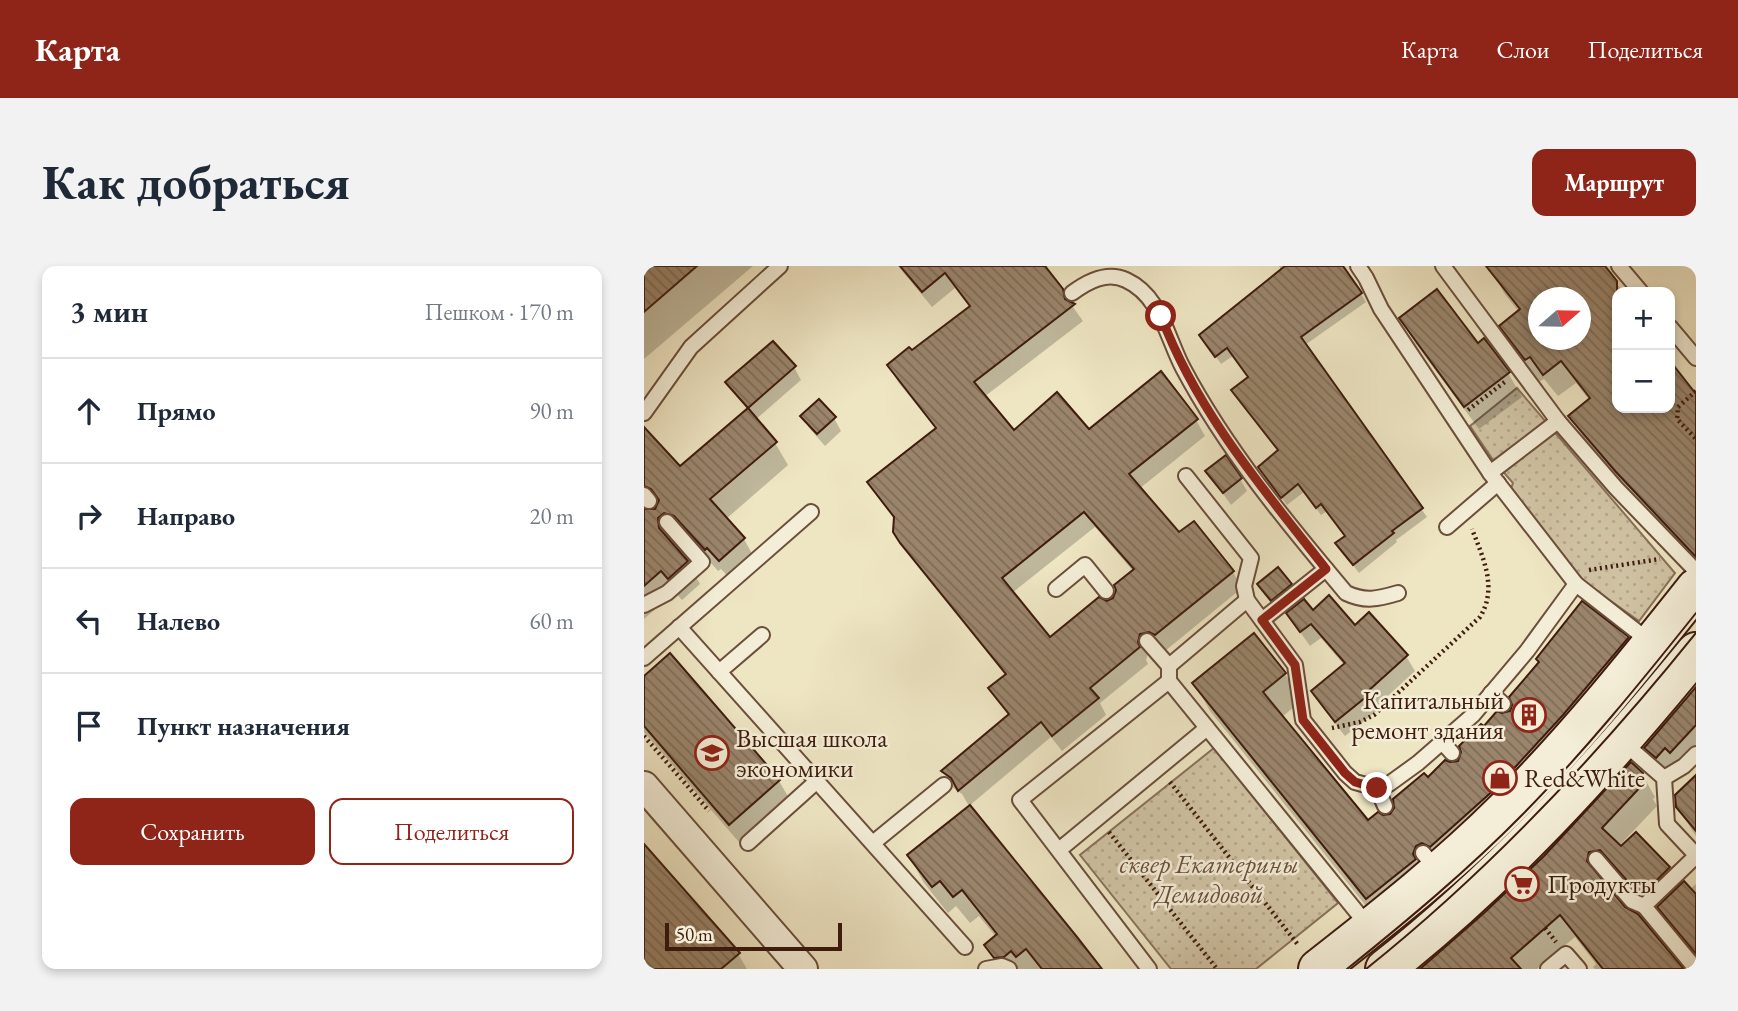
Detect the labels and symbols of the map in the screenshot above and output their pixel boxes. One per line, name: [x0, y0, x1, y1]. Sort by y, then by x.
north arrow: [1528, 287, 1591, 350]
route start: [1145, 300, 1176, 331]
place label: Капитальный ремонт здания: [1351, 683, 1504, 747]
building icon: Капитальный ремонт здания: [1510, 696, 1548, 734]
place label: Высшая школа экономики: [736, 721, 888, 785]
school or university icon: Высшая школа экономики: [693, 734, 731, 772]
shop icon: Red&White: [1481, 759, 1519, 797]
place label: Red&White: [1524, 761, 1645, 795]
route end: [1361, 772, 1392, 803]
park label: сквер Екатерины Демидовой: [1120, 847, 1298, 911]
supermarket icon: Продукты: [1503, 865, 1541, 903]
place label: Продукты: [1547, 867, 1657, 901]
scale bar: [665, 920, 842, 952]

